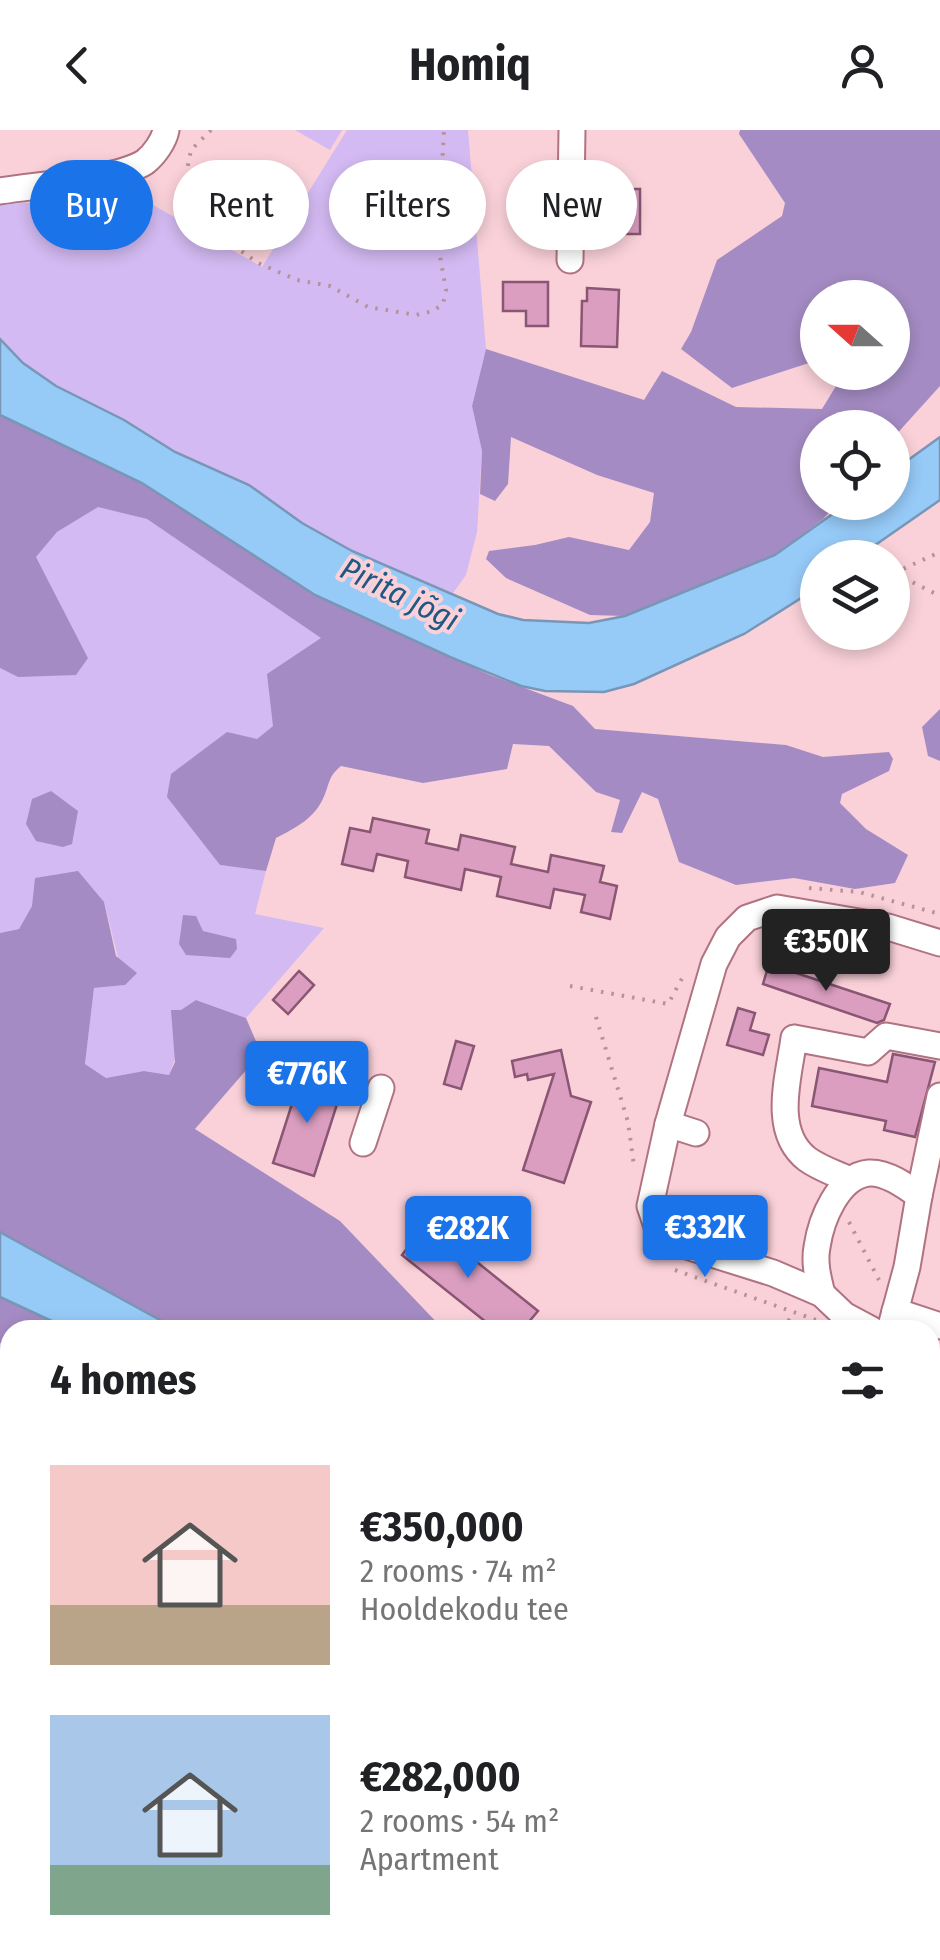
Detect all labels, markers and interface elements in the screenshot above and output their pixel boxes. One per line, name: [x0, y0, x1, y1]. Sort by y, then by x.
icon: back: [50, 38, 105, 93]
text: Homiq: [409, 38, 531, 92]
icon: person: [835, 38, 890, 93]
chip: Buy: [30, 160, 153, 250]
chip: Rent: [173, 160, 309, 250]
chip: Filters: [329, 160, 486, 250]
chip: New: [506, 160, 637, 250]
north arrow: [800, 280, 910, 390]
map controls: [800, 280, 910, 650]
button: locate: [800, 410, 910, 520]
button: layers: [800, 540, 910, 650]
water label: Pirita jõgi: [335, 549, 465, 639]
pin: €350K: [756, 909, 896, 994]
text: €350K: [784, 922, 868, 960]
pin: €776K: [237, 1041, 377, 1126]
text: €776K: [267, 1054, 347, 1092]
pin: €332K: [635, 1195, 775, 1280]
pin: €282K: [398, 1196, 538, 1281]
text: €332K: [665, 1208, 745, 1246]
text: €282K: [427, 1209, 509, 1247]
icon: filters: [835, 1353, 890, 1408]
text: 4 homes: [50, 1355, 197, 1405]
text: €350,000: [360, 1502, 524, 1552]
icon: home: [130, 1505, 250, 1625]
text: 2 rooms · 74 m²: [360, 1552, 557, 1590]
text: Hooldekodu tee: [360, 1590, 569, 1628]
text: €282,000: [360, 1752, 521, 1802]
icon: home: [130, 1755, 250, 1875]
text: 2 rooms · 54 m²: [360, 1802, 559, 1840]
text: Apartment: [360, 1840, 499, 1878]

